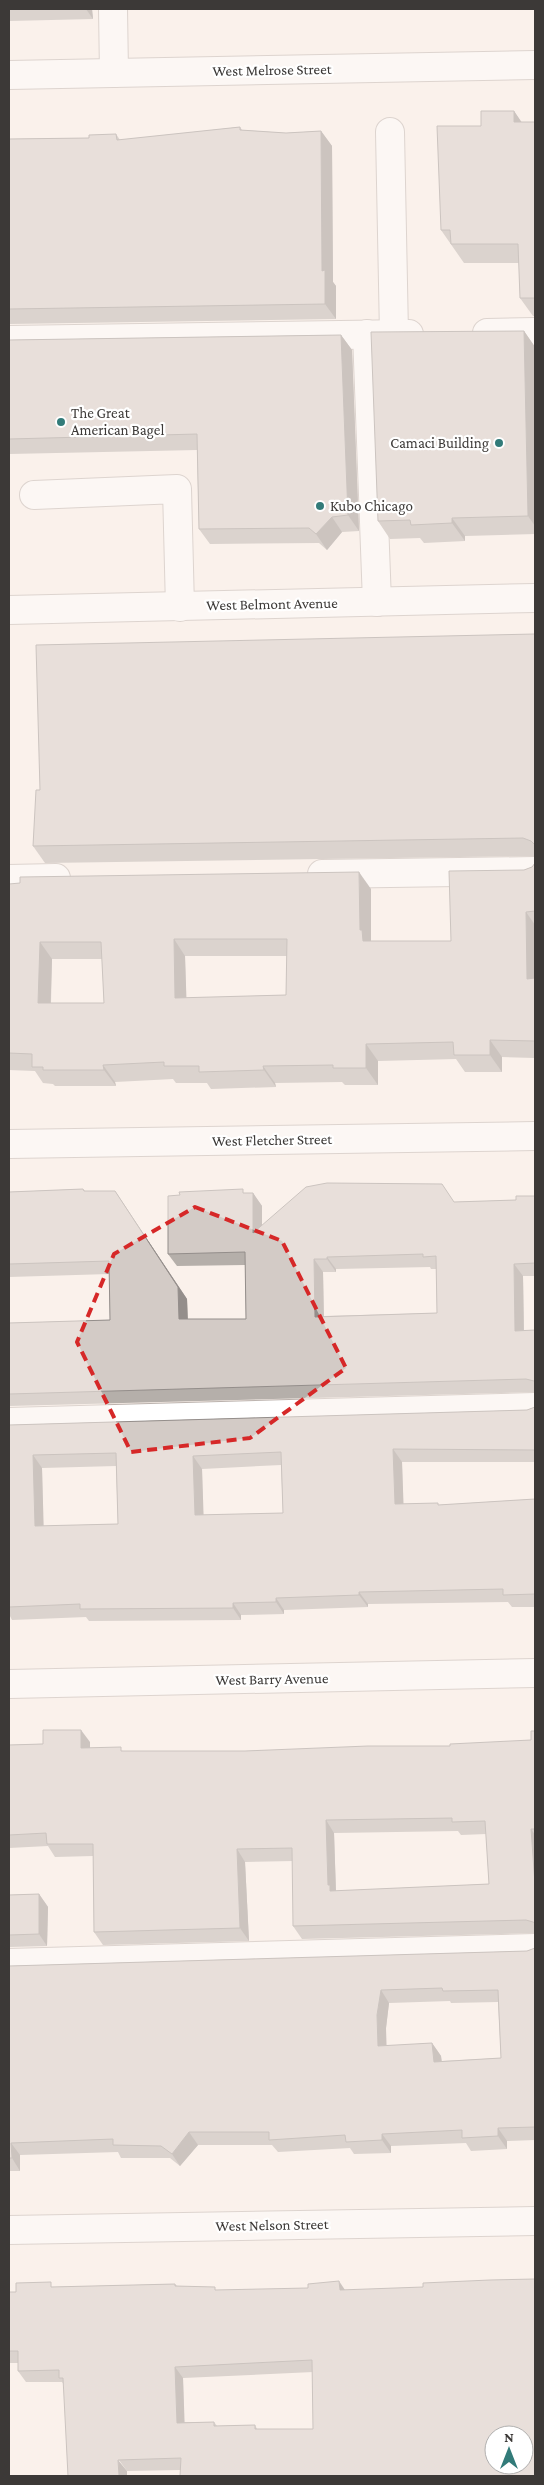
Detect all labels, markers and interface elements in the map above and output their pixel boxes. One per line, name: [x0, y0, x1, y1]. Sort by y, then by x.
street label: West Melrose Street: [212, 61, 333, 79]
place label: The Great American Bagel: [71, 405, 164, 439]
marker: The Great American Bagel: [55, 416, 67, 428]
place label: Camaci Building: [390, 435, 489, 452]
marker: Camaci Building: [493, 437, 505, 449]
place label: Kubo Chicago: [330, 498, 413, 515]
marker: Kubo Chicago: [314, 500, 326, 512]
street label: West Belmont Avenue: [206, 595, 338, 613]
street label: West Fletcher Street: [212, 1131, 333, 1149]
street label: West Barry Avenue: [215, 1670, 329, 1689]
street label: West Nelson Street: [215, 2216, 330, 2234]
north arrow: [484, 2425, 534, 2475]
text: N: [504, 2429, 514, 2445]

